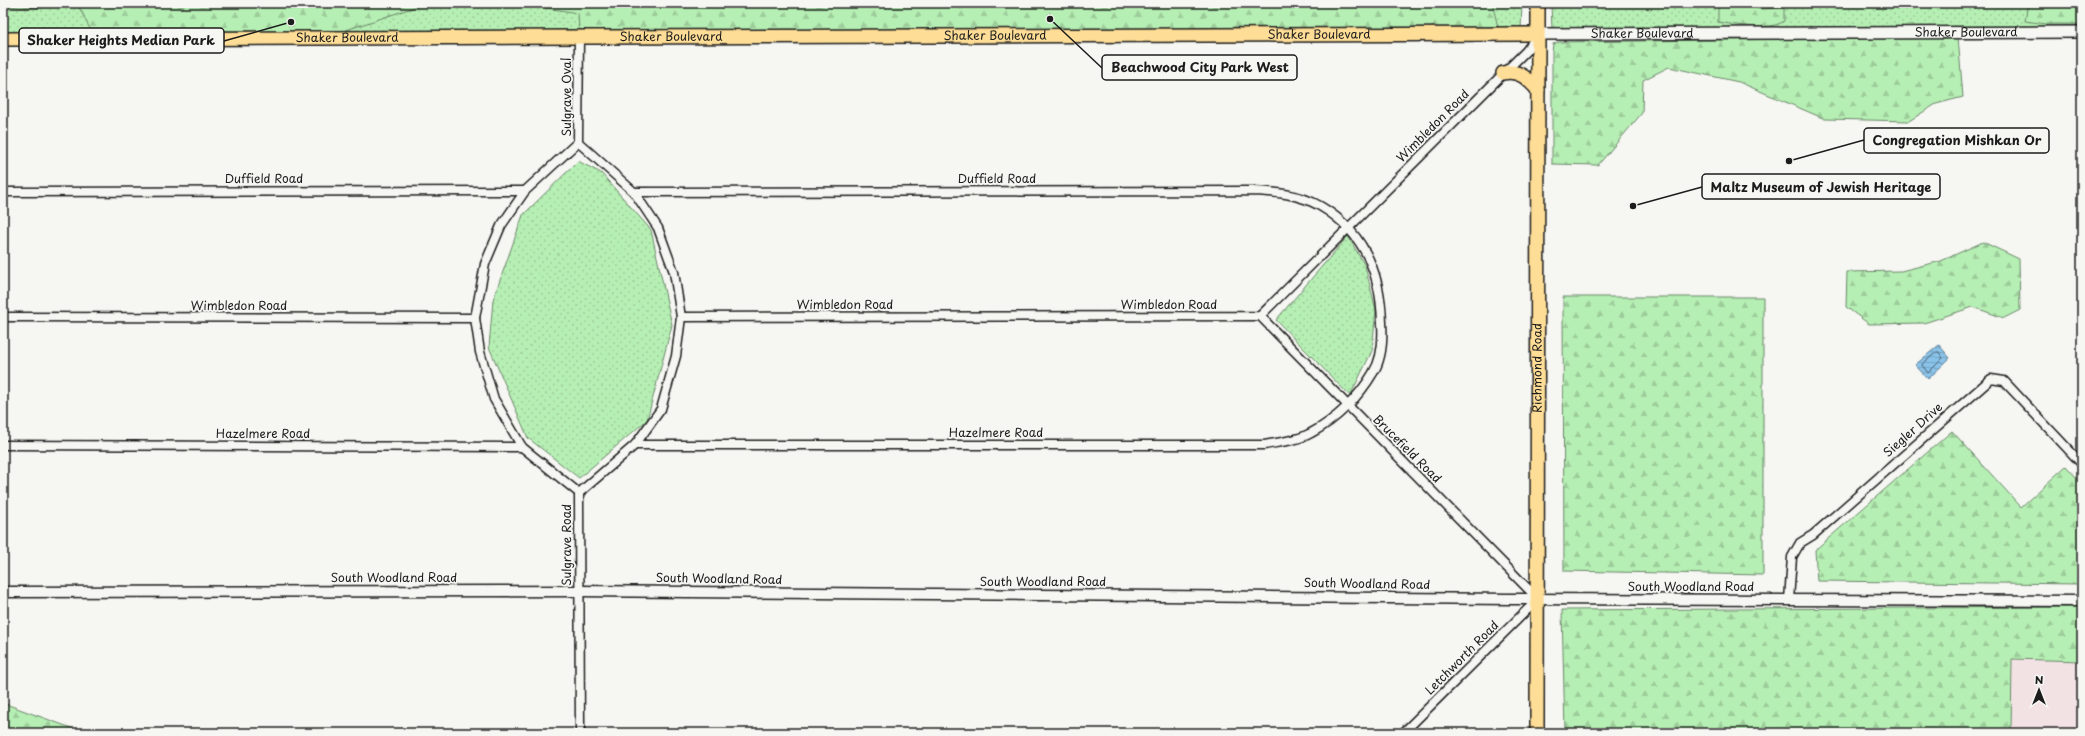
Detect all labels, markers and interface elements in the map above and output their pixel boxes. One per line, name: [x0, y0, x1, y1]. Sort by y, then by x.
street label: Shaker Boulevard: [1914, 22, 2018, 41]
street label: Shaker Boulevard: [1590, 23, 1694, 42]
street label: Shaker Boulevard: [1267, 25, 1371, 43]
street label: Shaker Boulevard: [943, 26, 1047, 44]
street label: Shaker Boulevard: [619, 27, 723, 45]
callout: Shaker Heights Median Park: [19, 28, 224, 53]
street label: Shaker Boulevard: [295, 28, 399, 46]
text: Shaker Heights Median Park: [27, 30, 215, 49]
callout: Beachwood City Park West: [1102, 55, 1297, 80]
street label: Sulgrave Oval: [557, 57, 575, 137]
text: Beachwood City Park West: [1111, 57, 1289, 76]
street label: Wimbledon Road: [1392, 85, 1473, 166]
callout: Congregation Mishkan Or: [1864, 128, 2049, 153]
text: Congregation Mishkan Or: [1873, 130, 2042, 149]
street label: Duffield Road: [225, 169, 303, 187]
street label: Duffield Road: [958, 169, 1036, 187]
callout: Maltz Museum of Jewish Heritage: [1702, 174, 1940, 199]
text: Maltz Museum of Jewish Heritage: [1711, 177, 1931, 196]
street label: Wimbledon Road: [797, 295, 893, 313]
street label: Wimbledon Road: [1121, 295, 1217, 313]
street label: Wimbledon Road: [191, 296, 287, 314]
street label: Richmond Road: [1527, 323, 1546, 413]
street label: Siegler Drive: [1879, 397, 1946, 461]
street label: Brucefield Road: [1369, 410, 1446, 487]
street label: Hazelmere Road: [949, 423, 1043, 441]
street label: Hazelmere Road: [216, 424, 310, 442]
street label: Sulgrave Road: [557, 504, 575, 586]
street label: South Woodland Road: [331, 568, 457, 586]
street label: South Woodland Road: [656, 568, 783, 588]
street label: South Woodland Road: [980, 572, 1106, 590]
street label: South Woodland Road: [1304, 573, 1431, 593]
street label: South Woodland Road: [1628, 577, 1754, 595]
street label: Letchworth Road: [1420, 616, 1502, 698]
north arrow: [2019, 670, 2059, 710]
text: N: [2035, 671, 2044, 688]

